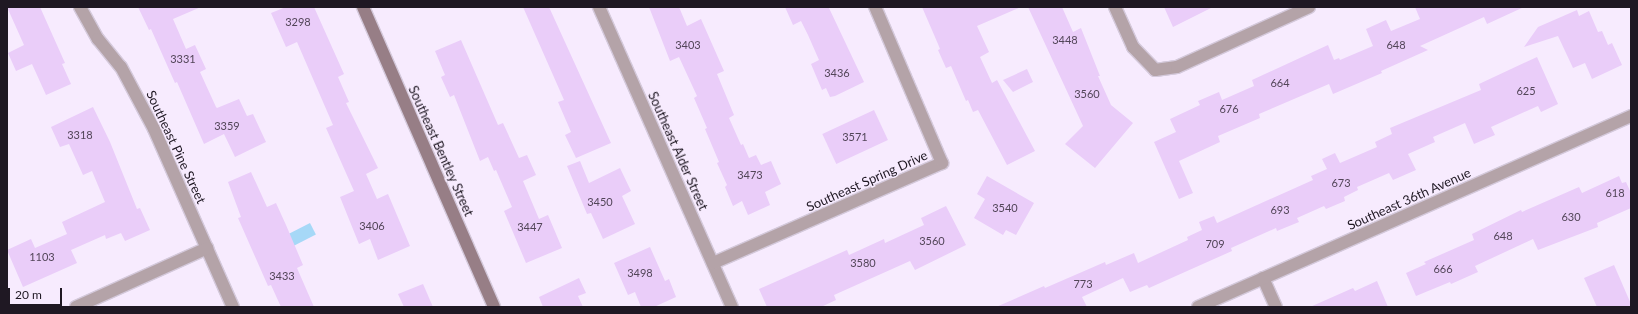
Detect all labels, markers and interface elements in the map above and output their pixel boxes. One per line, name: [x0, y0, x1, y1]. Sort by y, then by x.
house number: 3298: [285, 15, 311, 29]
house number: 3448: [1052, 33, 1078, 47]
house number: 3403: [675, 38, 701, 52]
house number: 648: [1386, 38, 1406, 52]
house number: 3331: [170, 52, 196, 66]
house number: 3436: [824, 66, 850, 80]
house number: 664: [1270, 76, 1290, 90]
street label: Southeast Bentley Street: [405, 83, 477, 219]
house number: 625: [1516, 84, 1536, 98]
house number: 3560: [1074, 87, 1100, 101]
street label: Southeast Pine Street: [143, 88, 209, 206]
street label: Southeast Alder Street: [645, 89, 711, 213]
house number: 676: [1219, 102, 1239, 116]
house number: 3359: [214, 119, 240, 133]
house number: 3318: [67, 128, 93, 142]
house number: 3571: [842, 130, 868, 144]
street label: Southeast Spring Drive: [804, 147, 930, 215]
street label: Southeast 36th Avenue: [1345, 165, 1473, 233]
house number: 3473: [737, 168, 763, 182]
house number: 673: [1331, 176, 1351, 190]
house number: 618: [1605, 186, 1625, 200]
house number: 3450: [587, 195, 613, 209]
house number: 3540: [992, 201, 1018, 215]
house number: 693: [1270, 203, 1290, 217]
house number: 630: [1561, 210, 1581, 224]
house number: 3406: [359, 219, 385, 233]
house number: 3447: [517, 220, 543, 234]
house number: 648: [1493, 229, 1513, 243]
house number: 3560: [919, 234, 945, 248]
house number: 709: [1205, 237, 1225, 251]
house number: 1103: [29, 250, 55, 264]
house number: 3580: [850, 256, 876, 270]
house number: 666: [1433, 262, 1453, 276]
house number: 3498: [627, 266, 653, 280]
house number: 3433: [269, 269, 295, 283]
house number: 773: [1073, 277, 1093, 291]
scale bar: [10, 280, 64, 306]
text: 20 m: [15, 287, 42, 302]

